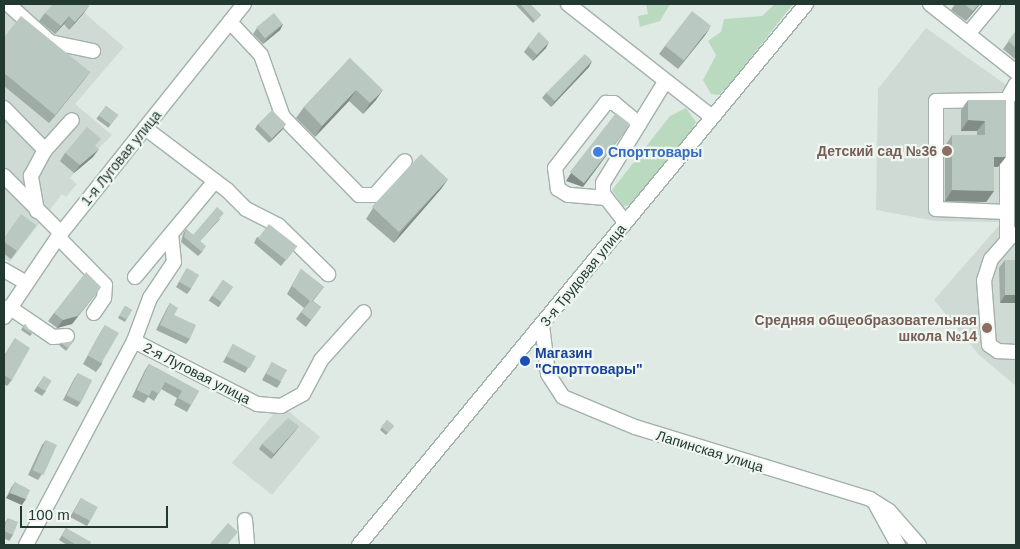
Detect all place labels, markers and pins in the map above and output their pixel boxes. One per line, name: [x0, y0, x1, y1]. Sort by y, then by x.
place label: Детский сад №36: [817, 143, 937, 159]
place label: Спорттовары: [608, 144, 702, 160]
marker: Детский сад №36: [941, 145, 953, 157]
marker: Спорттовары: [592, 146, 604, 158]
place label: Средняя общеобразовательная школа №14: [755, 312, 977, 344]
marker: Средняя общеобразовательная школа №14: [981, 322, 993, 334]
place label: Магазин "Спорттовары": [535, 345, 643, 378]
marker: Магазин "Спорттовары": [519, 355, 531, 367]

